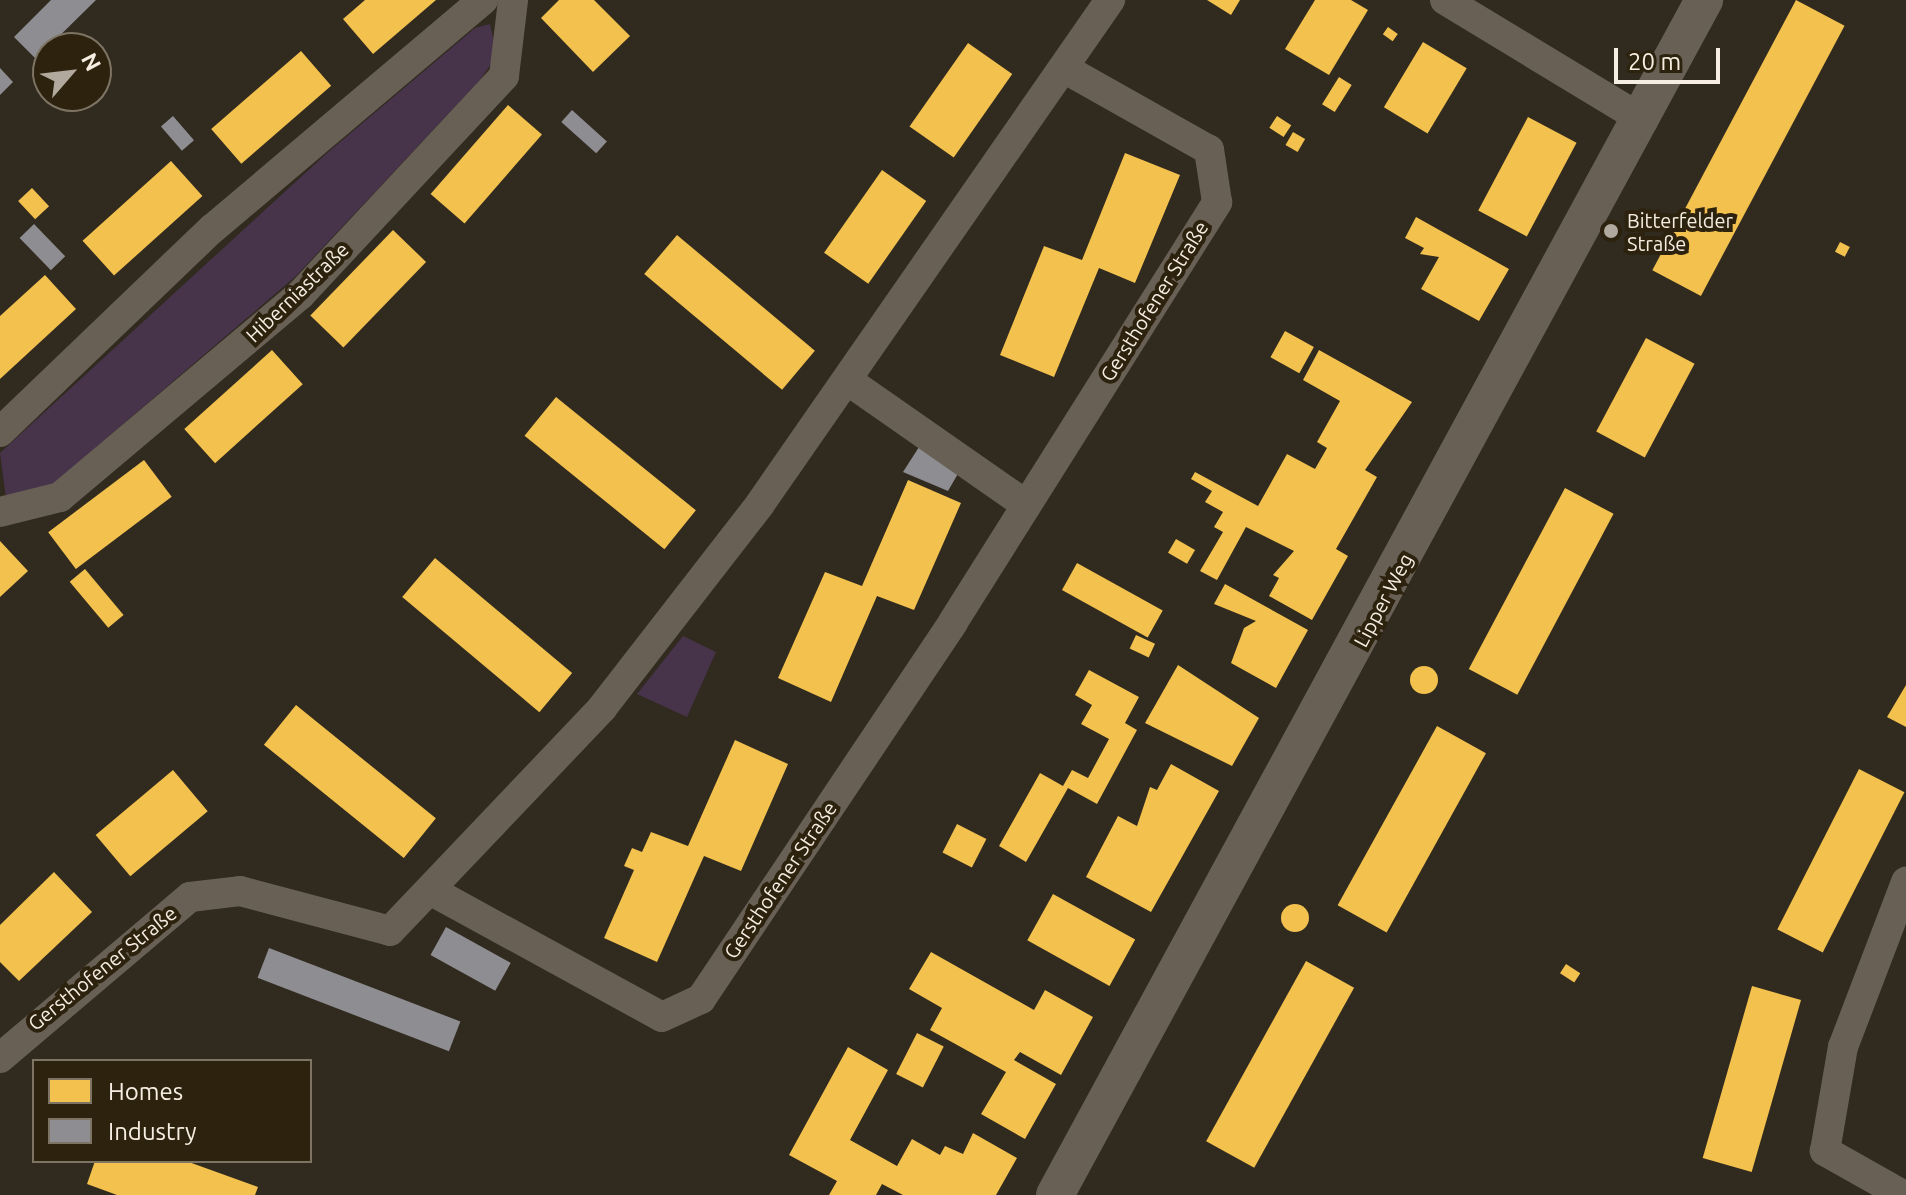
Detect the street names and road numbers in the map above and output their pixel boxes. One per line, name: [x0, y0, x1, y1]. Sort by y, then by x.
street label: Gersthofener Straße: [1095, 217, 1213, 385]
street label: Hiberniastraße: [241, 237, 353, 347]
street label: Lipper Weg: [1348, 549, 1418, 651]
street label: Gersthofener Straße: [719, 797, 841, 963]
street label: Gersthofener Straße: [23, 901, 181, 1035]

